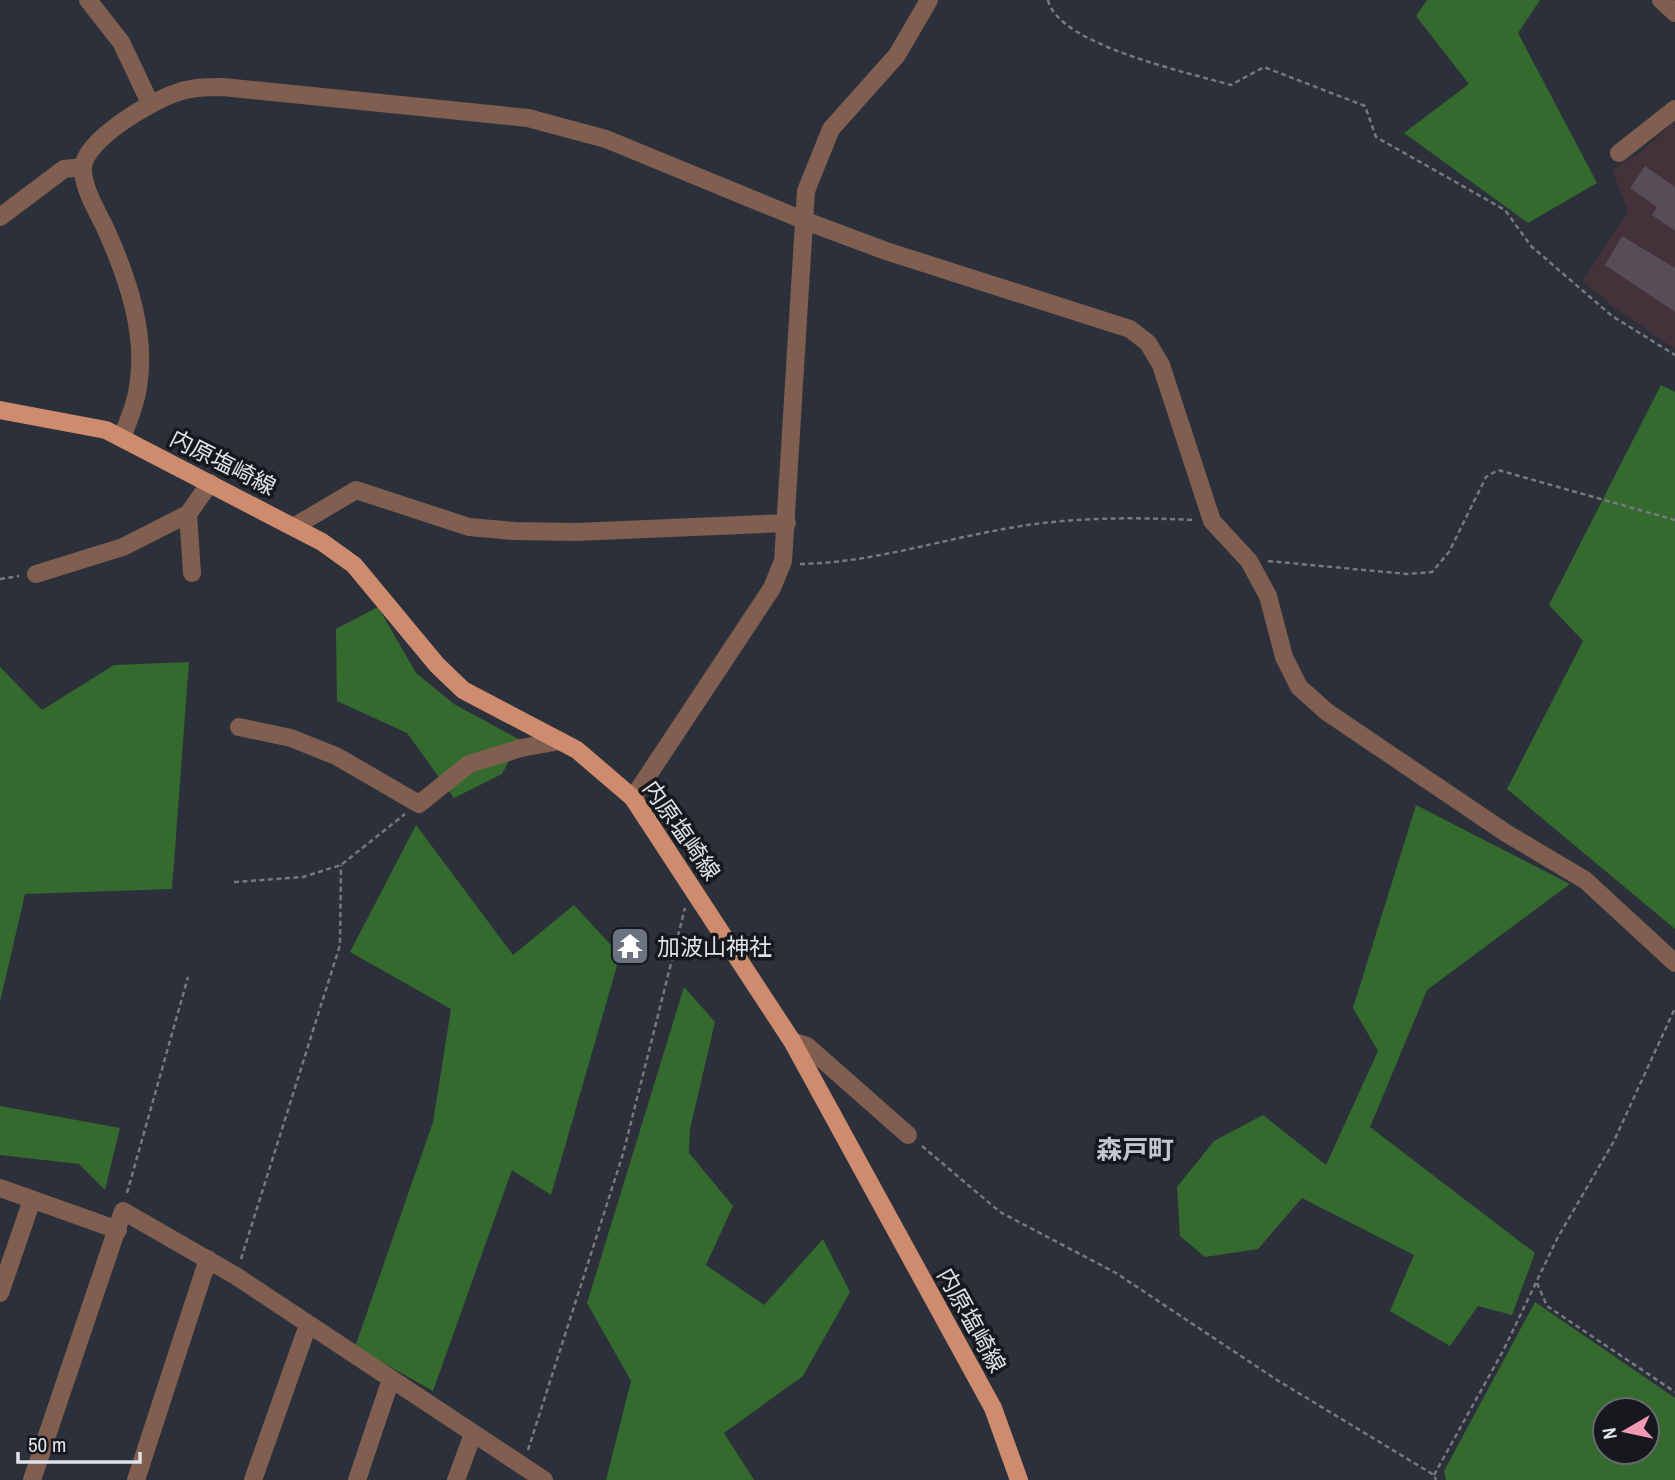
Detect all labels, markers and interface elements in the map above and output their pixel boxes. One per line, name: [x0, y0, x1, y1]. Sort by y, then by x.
street label: 内原塩崎線: [165, 422, 281, 502]
street label: 内原塩崎線: [636, 774, 728, 886]
temple icon: 加波山神社: [609, 925, 651, 967]
place label: 加波山神社: [657, 931, 772, 962]
district label: 森戸町: [1096, 1132, 1174, 1167]
street label: 内原塩崎線: [931, 1262, 1013, 1378]
north arrow: [1591, 1396, 1661, 1466]
scale bar: [18, 1420, 140, 1464]
text: N: [1595, 1426, 1623, 1441]
text: 50 m: [28, 1430, 66, 1459]

